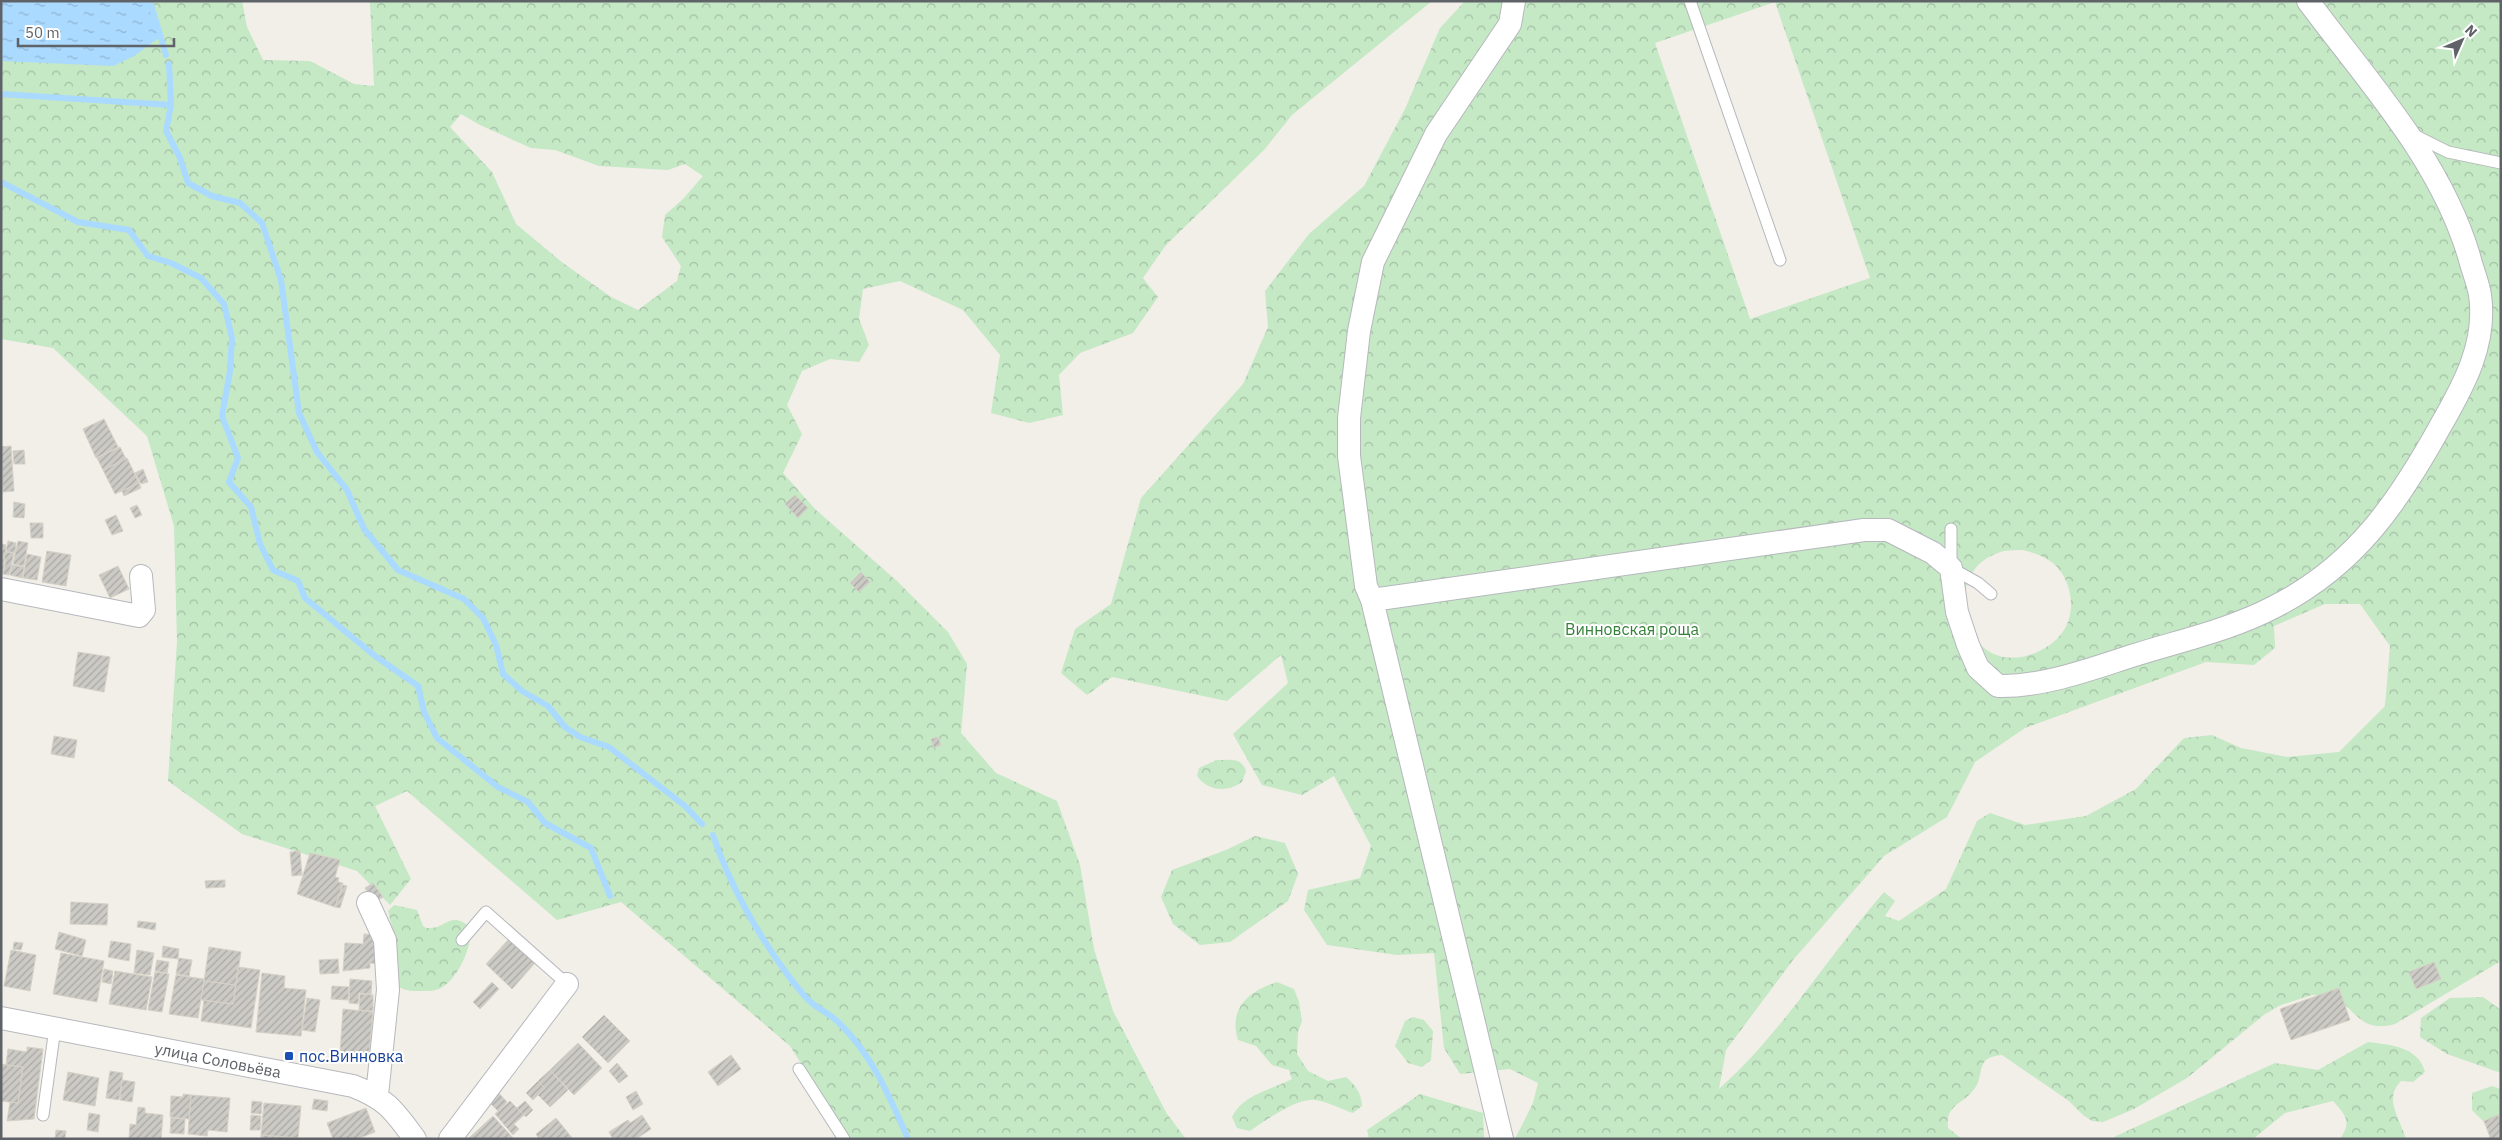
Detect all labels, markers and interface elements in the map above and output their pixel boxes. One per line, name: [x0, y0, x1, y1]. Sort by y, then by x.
scale bar: [18, 15, 174, 47]
north arrow: [2437, 15, 2487, 65]
text: N: [2461, 21, 2481, 41]
text: 50 m: [25, 23, 60, 42]
park label: Винновская роща: [1565, 619, 1700, 639]
street label: улица Соловьёва: [153, 1038, 283, 1082]
place label: пос.Винновка: [299, 1046, 404, 1066]
marker: пос.Винновка: [283, 1050, 295, 1062]

